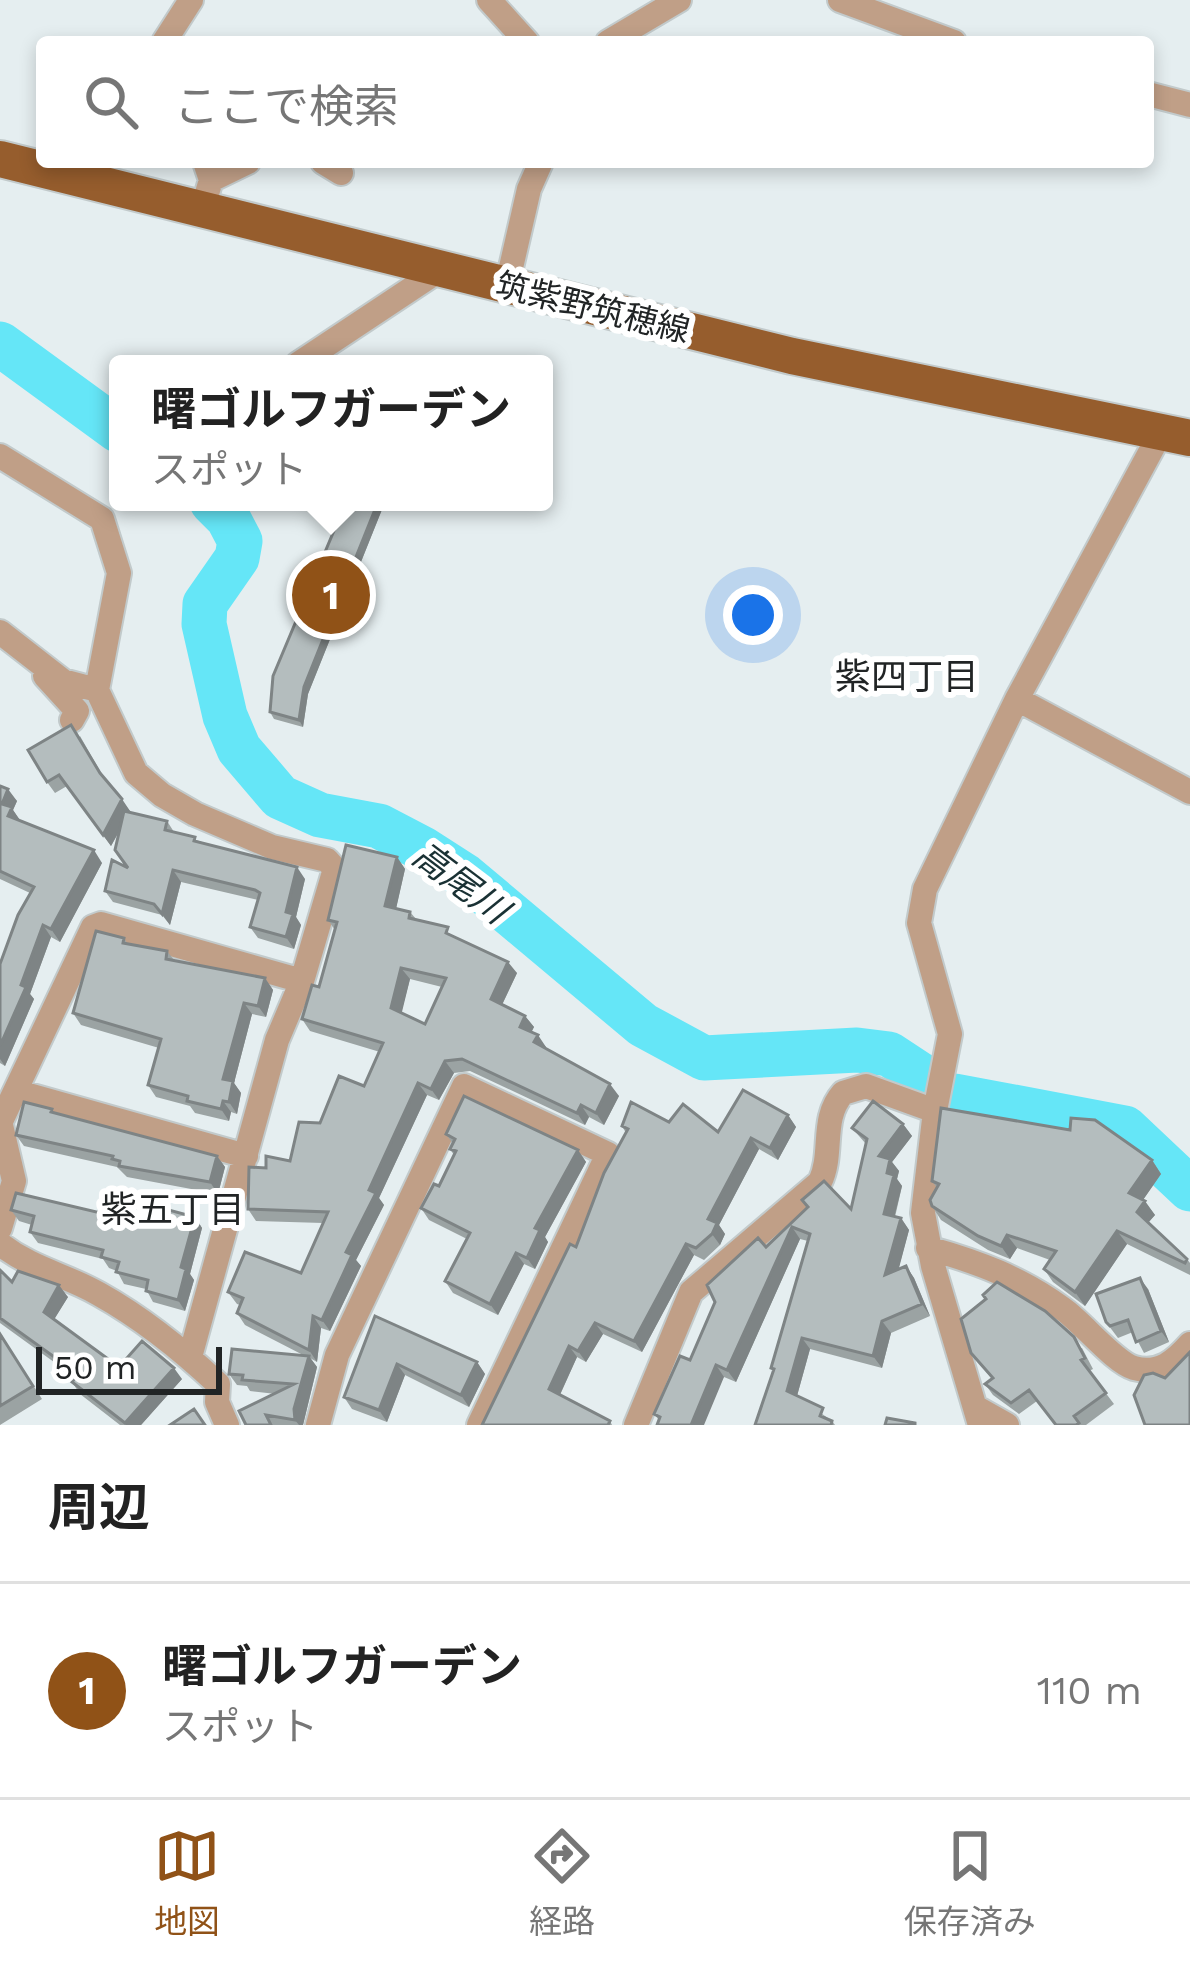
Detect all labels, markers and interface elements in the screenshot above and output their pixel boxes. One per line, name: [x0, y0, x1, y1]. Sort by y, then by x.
search box: [36, 36, 1154, 168]
icon: search: [78, 69, 144, 135]
text: ここで検索: [174, 80, 399, 133]
street label: 筑紫野筑穂線: [492, 265, 694, 350]
popup: [109, 355, 553, 511]
text: 曙ゴルフガーデン: [151, 383, 511, 436]
text: スポット: [151, 447, 307, 492]
pin: 1: [292, 550, 370, 640]
your location: [723, 585, 783, 645]
district label: 紫四丁目: [835, 656, 979, 698]
water label: 高尾川: [405, 834, 519, 934]
district label: 紫五丁目: [101, 1189, 245, 1231]
scale bar: [36, 1341, 222, 1394]
text: 50 m: [54, 1348, 136, 1387]
text: 周辺: [48, 1478, 150, 1537]
text: 曙ゴルフガーデン: [162, 1640, 522, 1693]
text: 1: [79, 1668, 95, 1713]
text: 110 m: [1037, 1668, 1142, 1713]
text: スポット: [162, 1704, 318, 1749]
tab: 地図: [154, 1823, 220, 1943]
tab: 経路: [529, 1823, 595, 1943]
tab: 保存済み: [904, 1823, 1036, 1943]

